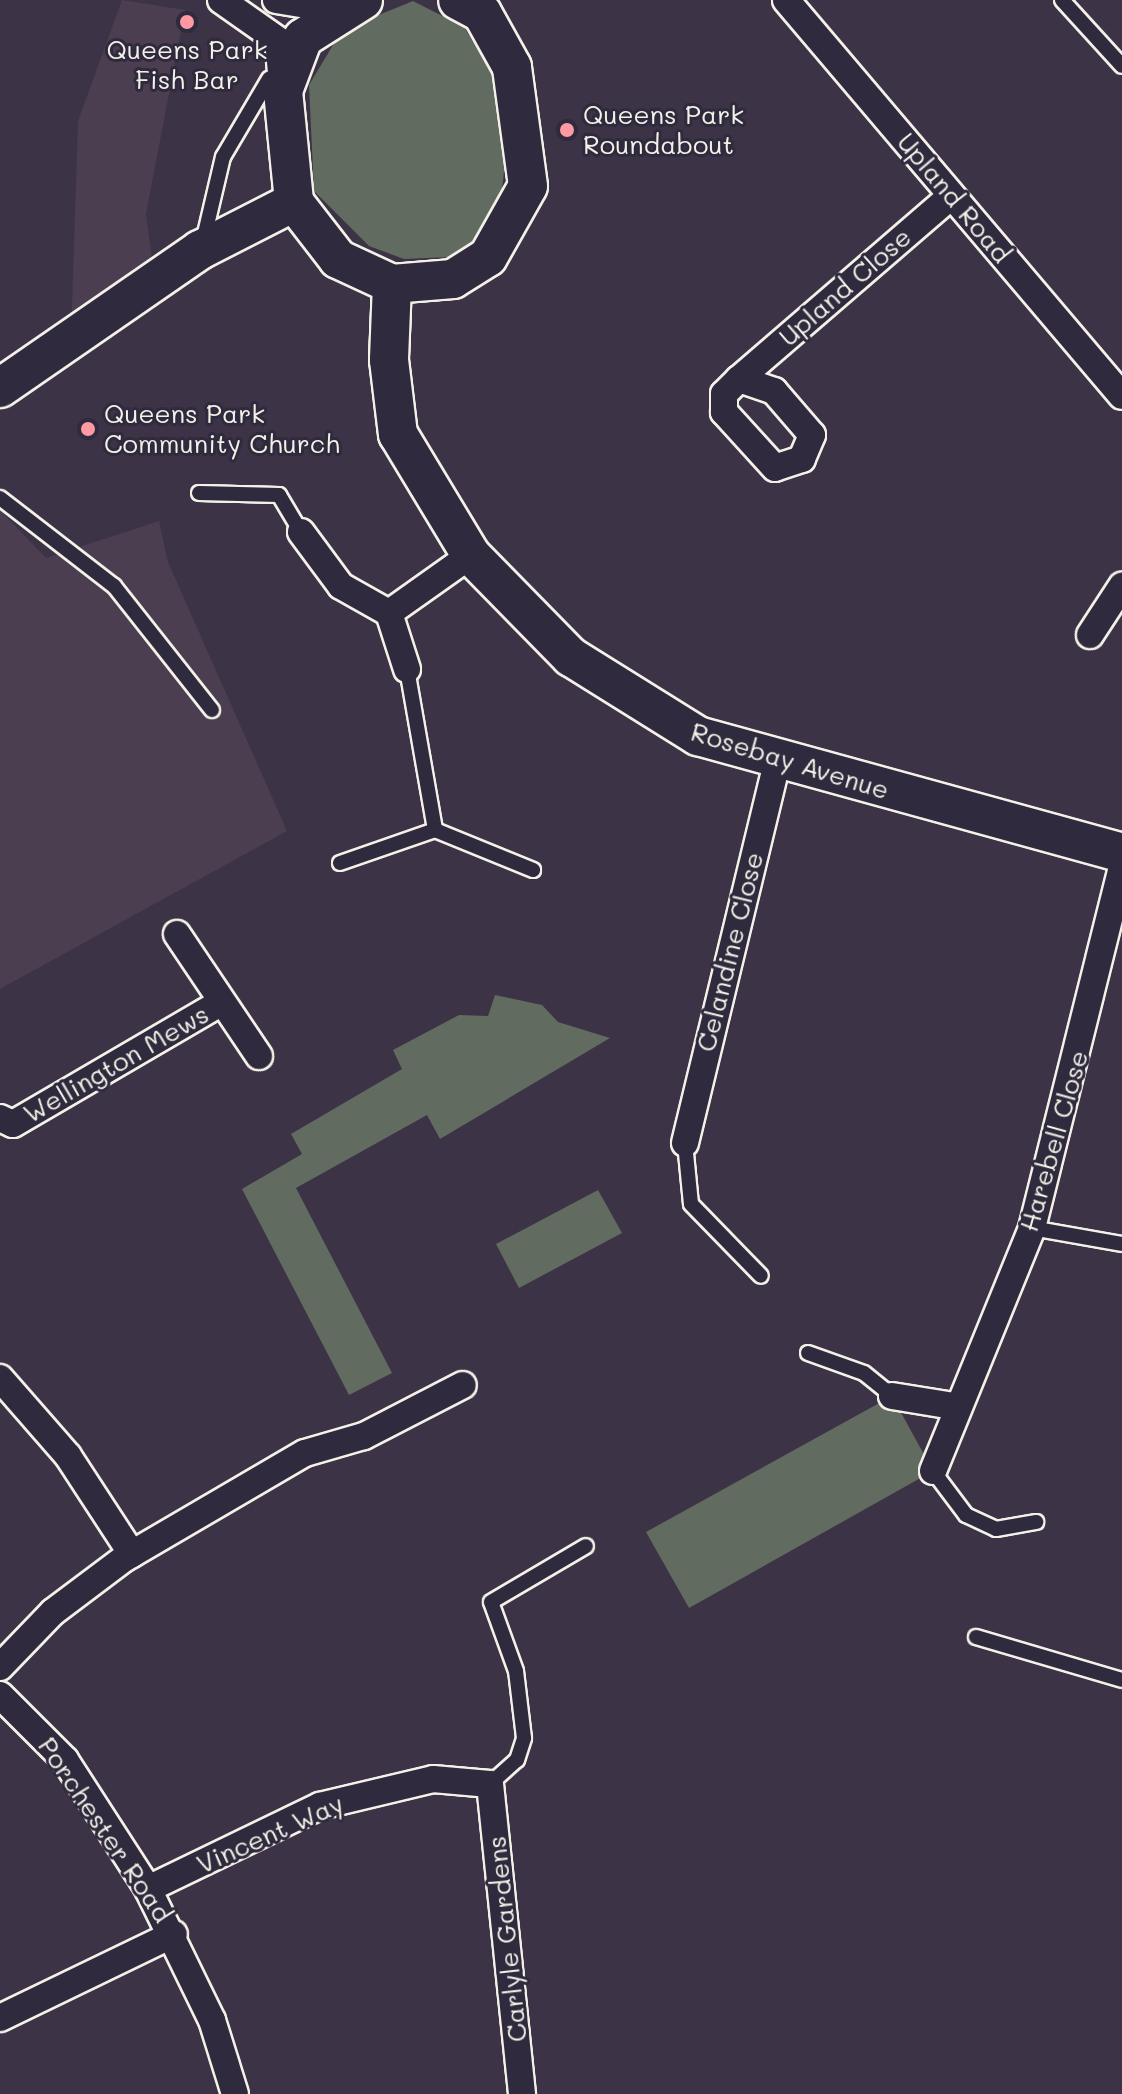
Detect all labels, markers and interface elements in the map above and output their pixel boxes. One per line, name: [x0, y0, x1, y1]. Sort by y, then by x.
marker: Queens Park Fish Bar: [178, 13, 196, 31]
place label: Queens Park Fish Bar: [106, 34, 268, 96]
place label: Queens Park Roundabout: [583, 99, 744, 160]
marker: Queens Park Roundabout: [558, 121, 576, 139]
street label: Upland Road: [891, 127, 1017, 269]
street label: Upland Close: [773, 221, 917, 353]
place label: Queens Park Community Church: [104, 398, 340, 460]
marker: Queens Park Community Church: [79, 420, 97, 438]
street label: Rosebay Avenue: [687, 716, 893, 806]
street label: Celandine Close: [690, 849, 770, 1055]
street label: Wellington Mews: [18, 998, 214, 1130]
street label: Harebell Close: [1013, 1047, 1095, 1235]
street label: Porchester Road: [31, 1731, 179, 1929]
street label: Vincent Way: [192, 1788, 348, 1880]
street label: Carlyle Gardens: [481, 1834, 533, 2044]

